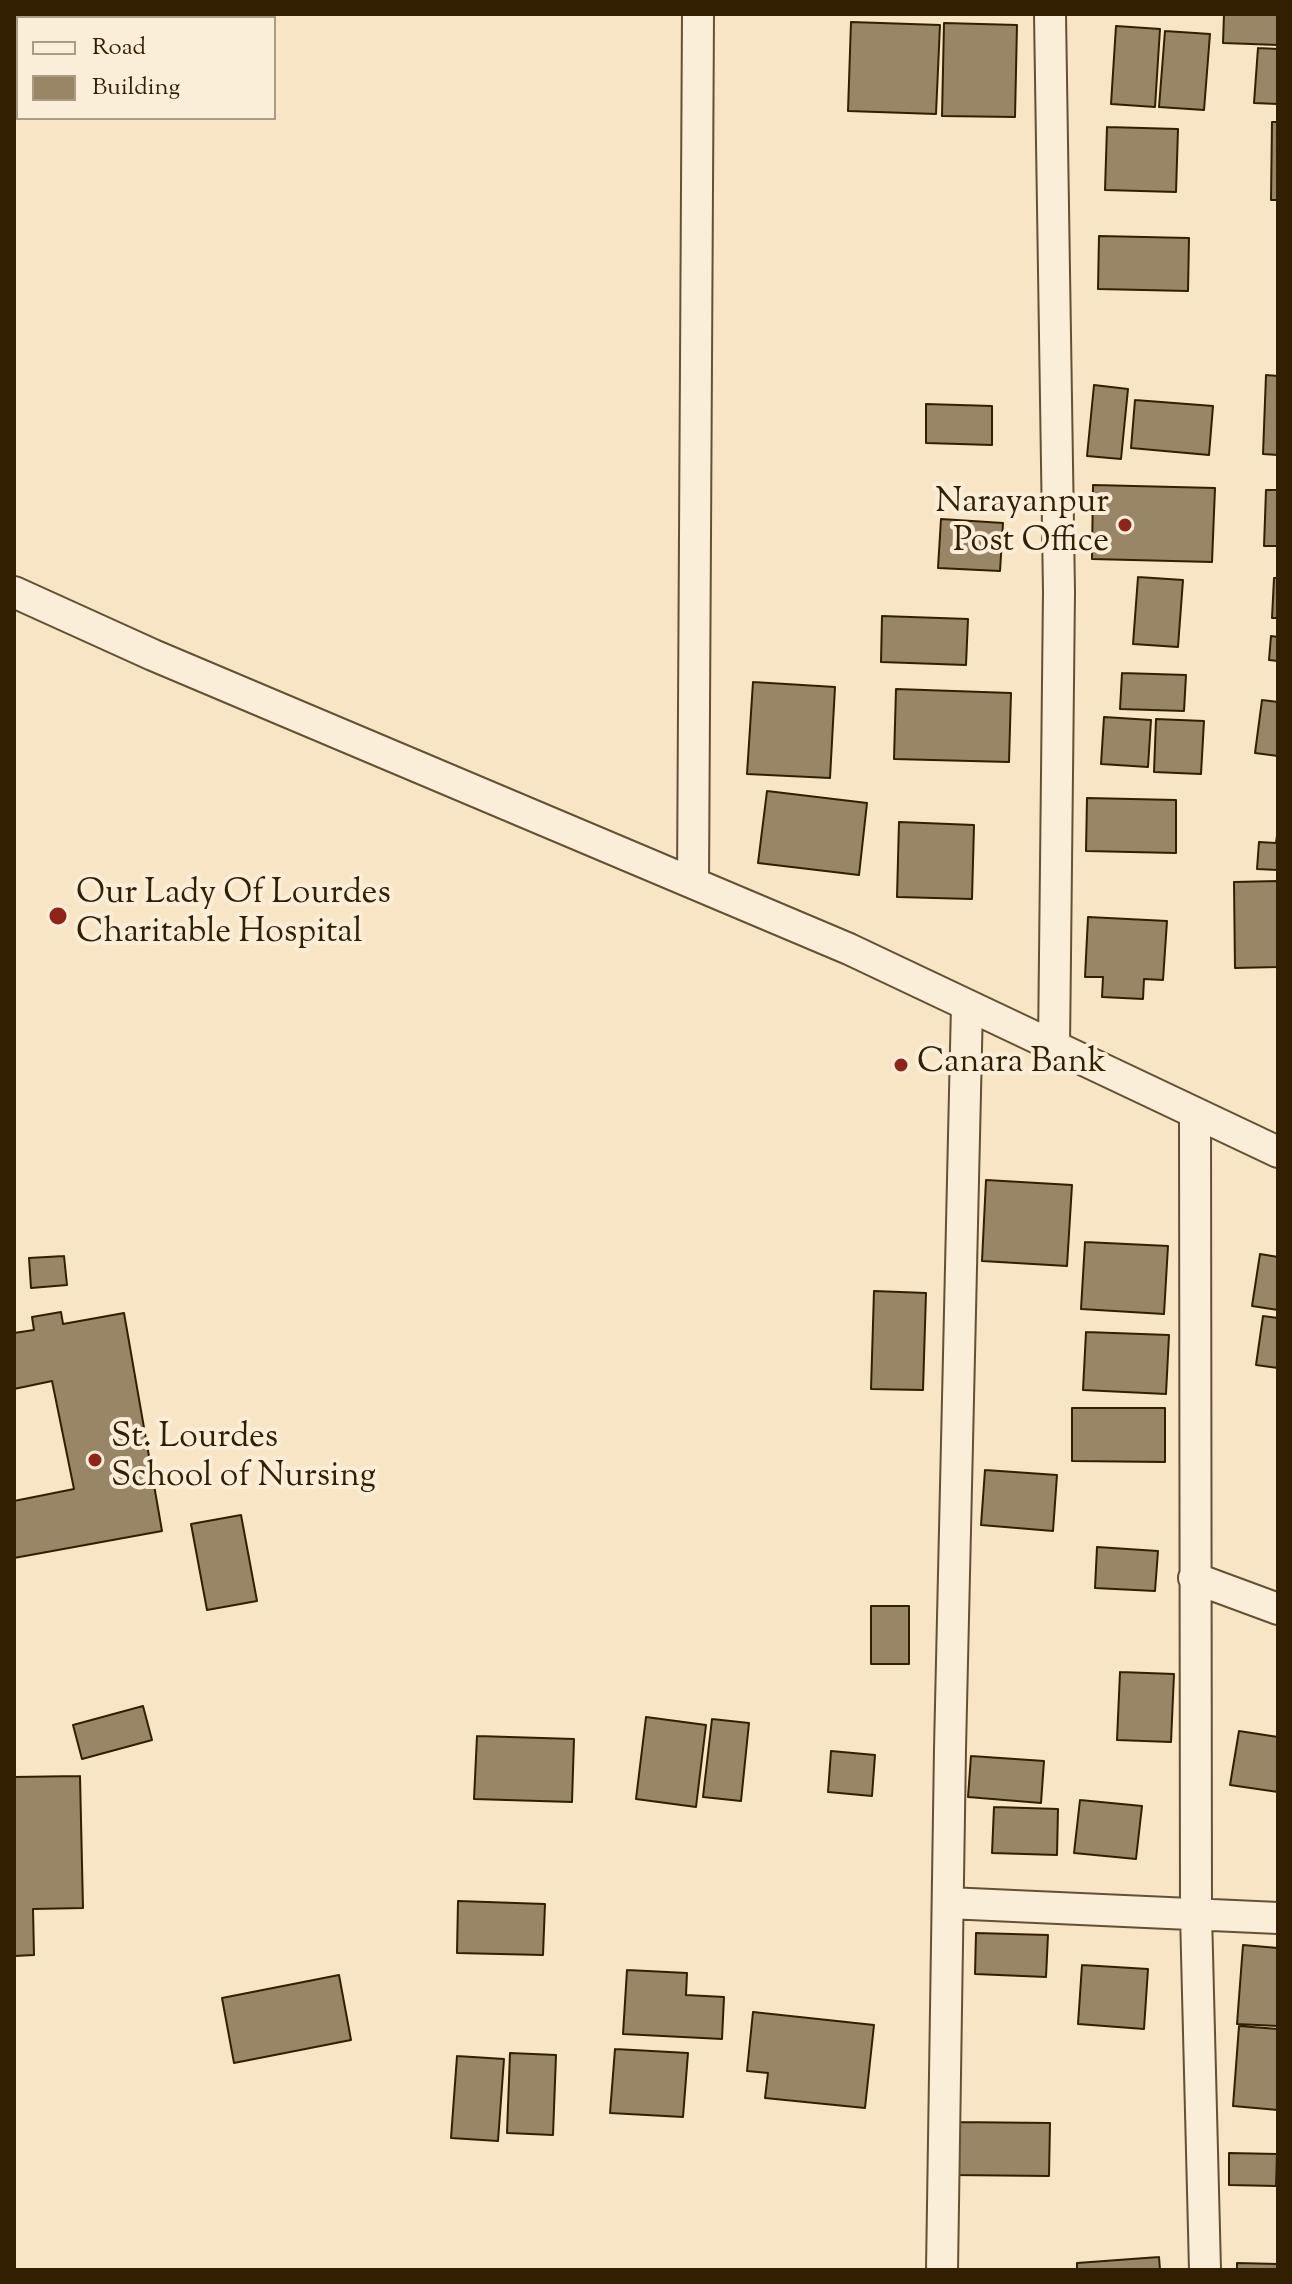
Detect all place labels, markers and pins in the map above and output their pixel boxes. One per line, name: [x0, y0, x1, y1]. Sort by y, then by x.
place label: Narayanpur Post Office: [935, 485, 1109, 564]
marker: Narayanpur Post Office: [1116, 516, 1134, 534]
place label: Our Lady Of Lourdes Charitable Hospital: [76, 876, 391, 956]
marker: Our Lady Of Lourdes Charitable Hospital: [47, 905, 69, 927]
place label: Canara Bank: [917, 1045, 1106, 1085]
marker: Canara Bank: [892, 1056, 910, 1074]
place label: St. Lourdes School of Nursing: [111, 1420, 376, 1500]
marker: St. Lourdes School of Nursing: [86, 1451, 104, 1469]

